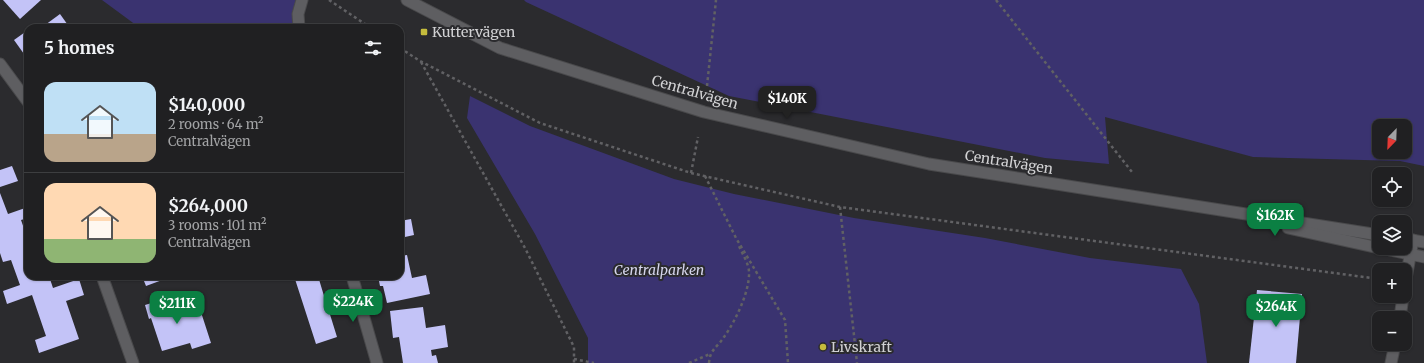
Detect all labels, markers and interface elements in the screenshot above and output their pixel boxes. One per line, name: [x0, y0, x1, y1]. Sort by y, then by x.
place label: Kuttervägen: [432, 23, 515, 41]
marker: Kuttervägen: [419, 27, 429, 37]
text: 5 homes: [44, 37, 115, 59]
icon: filters: [362, 37, 384, 59]
street label: Centralvägen: [650, 71, 740, 113]
pin: $140K: [759, 86, 815, 120]
text: $140K: [767, 90, 807, 107]
text: $140,000: [168, 94, 245, 116]
icon: home: [76, 98, 124, 146]
text: 2 rooms · 64 m²: [168, 116, 264, 133]
north arrow: [1372, 119, 1412, 159]
map controls: [1372, 119, 1412, 351]
text: Centralvägen: [168, 133, 251, 150]
street label: Centralvägen: [964, 146, 1054, 178]
button: locate: [1372, 167, 1412, 207]
text: $264,000: [168, 195, 248, 217]
icon: home: [76, 199, 124, 247]
pin: $162K: [1247, 203, 1303, 237]
text: $162K: [1256, 207, 1294, 224]
button: layers: [1372, 215, 1412, 255]
text: 3 rooms · 101 m²: [168, 217, 266, 234]
text: Centralvägen: [168, 234, 251, 251]
park label: Centralparken: [614, 261, 704, 279]
button: +: [1372, 263, 1412, 303]
pin: $224K: [325, 289, 381, 323]
pin: $211K: [149, 291, 205, 325]
text: $224K: [333, 293, 373, 310]
pin: $264K: [1248, 294, 1304, 328]
text: $211K: [159, 295, 195, 312]
text: $264K: [1255, 298, 1297, 315]
button: −: [1372, 311, 1412, 351]
place label: Livskraft: [831, 338, 892, 356]
marker: Livskraft: [818, 342, 828, 352]

